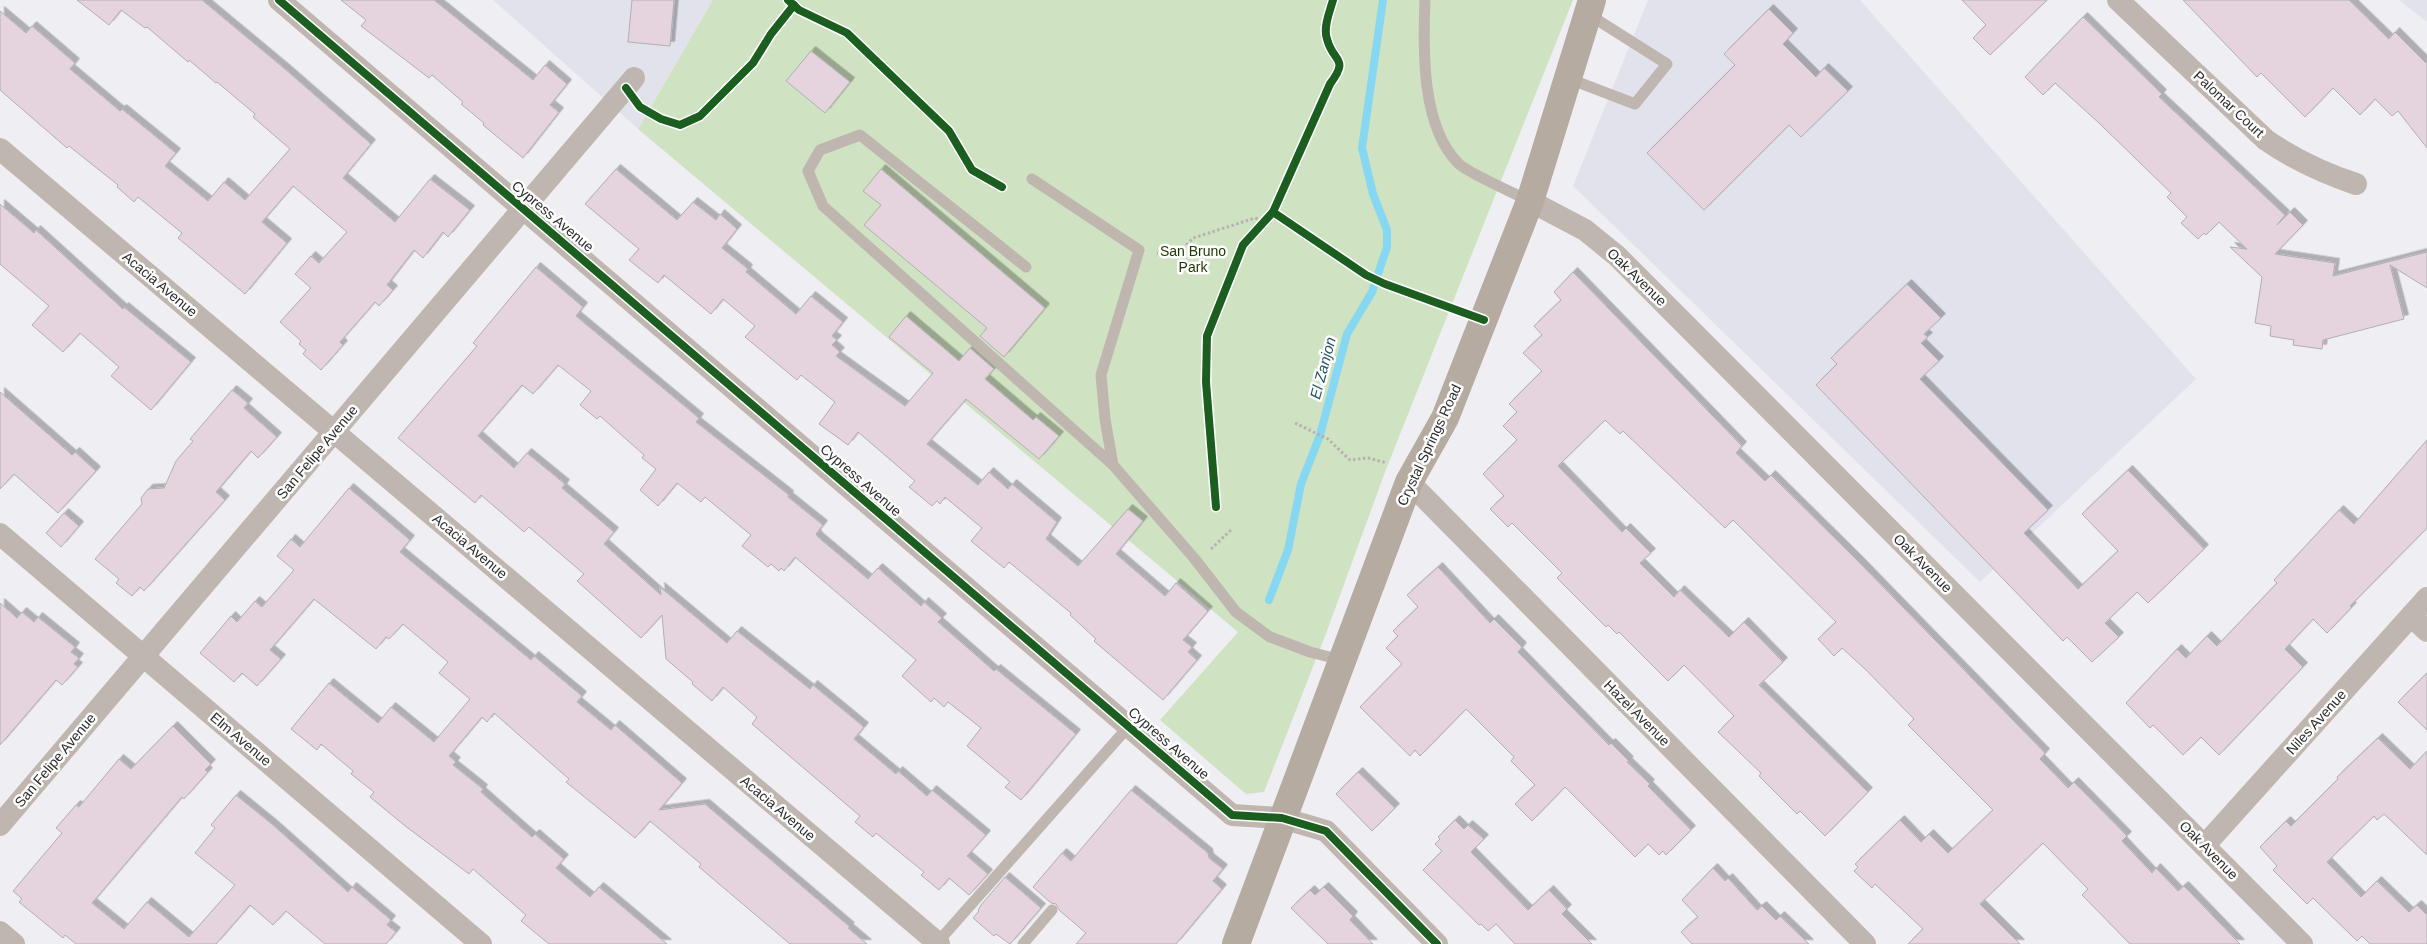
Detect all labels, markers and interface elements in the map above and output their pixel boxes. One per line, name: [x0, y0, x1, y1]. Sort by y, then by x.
street label: Palomar Court: [2191, 67, 2268, 141]
street label: Cypress Avenue: [509, 177, 597, 255]
park label: San Bruno Park: [1160, 243, 1226, 275]
street label: Oak Avenue: [1604, 245, 1670, 309]
street label: Acacia Avenue: [119, 248, 201, 320]
water label: El Zanjon: [1306, 335, 1339, 401]
street label: Crystal Springs Road: [1394, 382, 1464, 508]
street label: San Felipe Avenue: [273, 402, 361, 502]
street label: Cypress Avenue: [817, 441, 905, 520]
street label: Acacia Avenue: [429, 510, 511, 582]
street label: Oak Avenue: [1890, 530, 1956, 596]
street label: Hazel Avenue: [1601, 677, 1673, 749]
street label: Niles Avenue: [2283, 686, 2349, 758]
street label: Cypress Avenue: [1125, 704, 1213, 783]
street label: Elm Avenue: [207, 709, 275, 769]
street label: San Felipe Avenue: [11, 710, 99, 810]
street label: Acacia Avenue: [737, 772, 819, 844]
street label: Oak Avenue: [2176, 817, 2242, 883]

